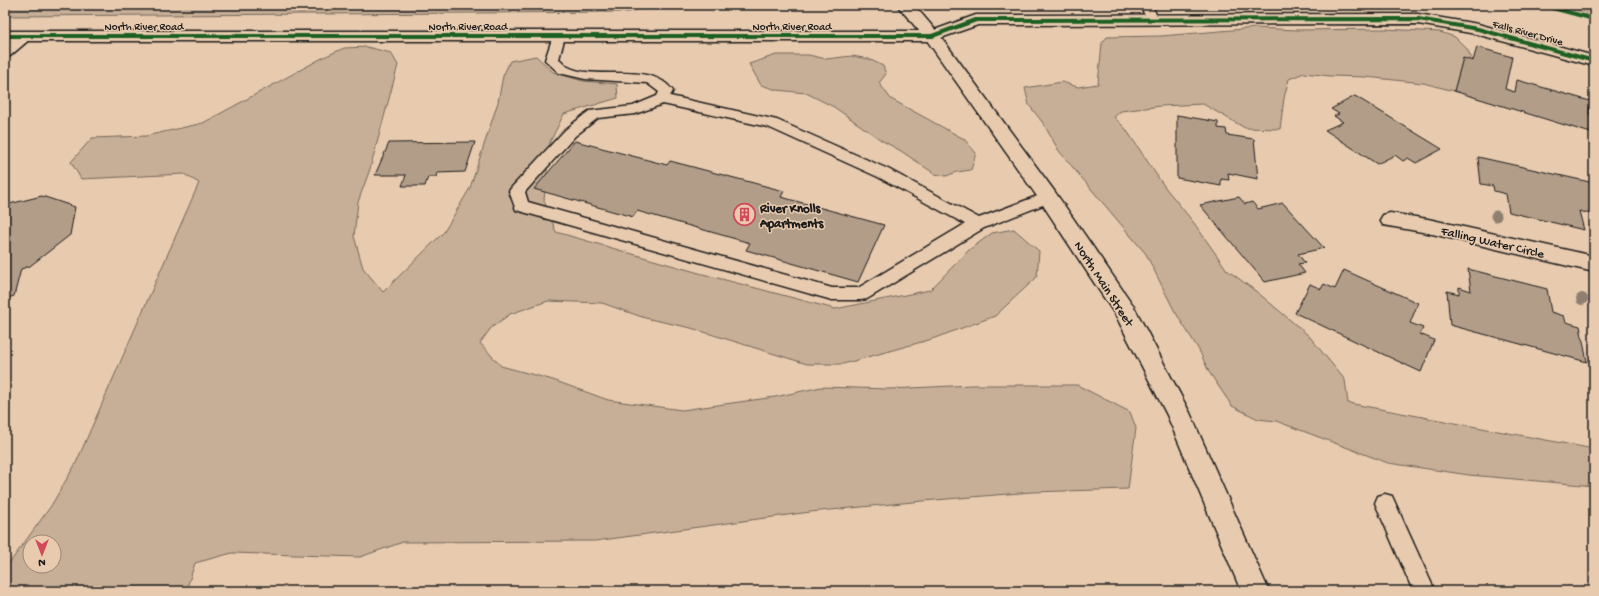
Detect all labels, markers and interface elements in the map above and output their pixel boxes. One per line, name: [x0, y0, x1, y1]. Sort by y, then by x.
street label: Falls River Drive: [1490, 19, 1564, 49]
street label: North River Road: [105, 22, 185, 34]
street label: North River Road: [429, 22, 509, 34]
street label: North River Road: [753, 22, 833, 34]
building icon: River Knolls Apartments: [731, 201, 757, 227]
place label: River Knolls Apartments: [759, 202, 825, 233]
street label: Falling Water Circle: [1438, 224, 1546, 263]
street label: North Main Street: [1070, 239, 1137, 331]
north arrow: [22, 534, 62, 574]
text: N: [38, 556, 46, 568]

